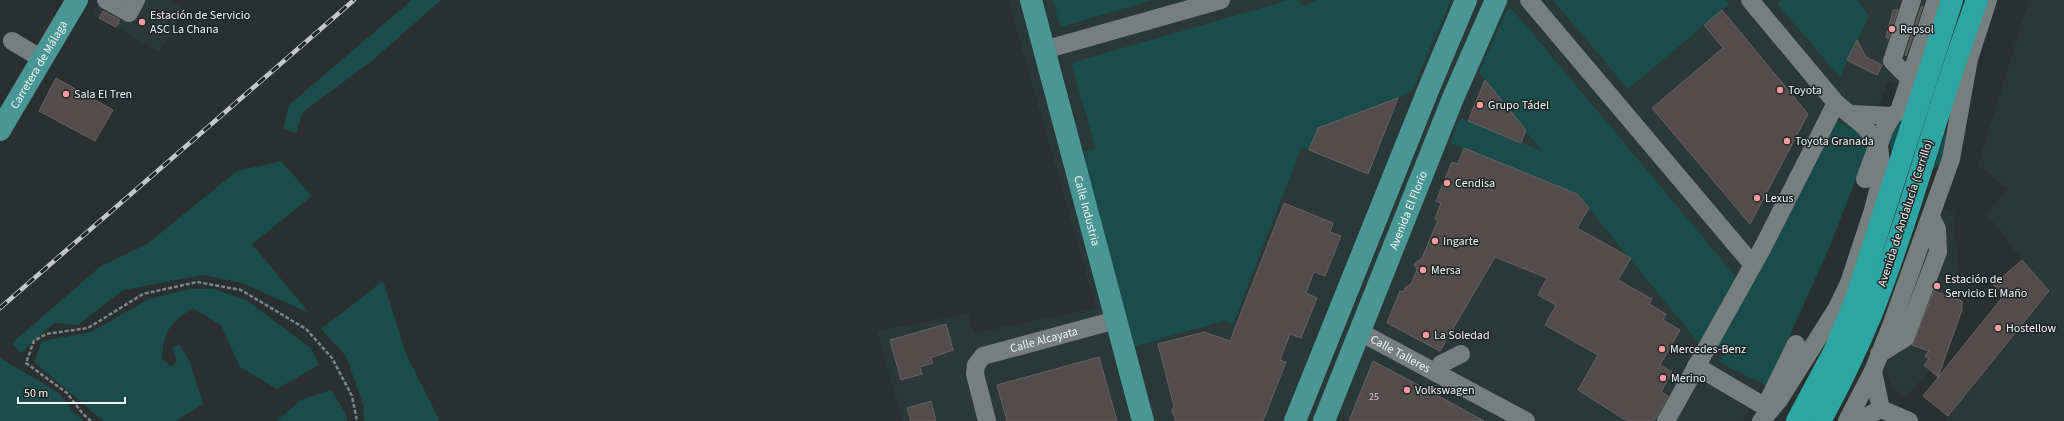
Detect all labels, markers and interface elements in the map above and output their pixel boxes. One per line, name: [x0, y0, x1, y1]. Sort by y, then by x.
place label: Estación de Servicio ASC La Chana: [150, 7, 250, 38]
street label: Carretera de Málaga: [6, 17, 72, 112]
marker: Estación de Servicio ASC La Chana: [137, 17, 147, 27]
place label: Repsol: [1900, 21, 1934, 38]
marker: Repsol: [1887, 24, 1897, 34]
place label: Toyota: [1788, 82, 1822, 99]
marker: Toyota: [1775, 85, 1785, 95]
place label: Sala El Tren: [74, 86, 132, 103]
marker: Sala El Tren: [61, 89, 71, 99]
place label: Grupo Tádel: [1488, 97, 1549, 114]
marker: Grupo Tádel: [1475, 100, 1485, 110]
place label: Toyota Granada: [1795, 133, 1874, 150]
marker: Toyota Granada: [1782, 136, 1792, 146]
street label: Avenida de Andalucía (Cerrillo): [1874, 137, 1937, 289]
street label: Avenida El Florío: [1385, 168, 1432, 252]
street label: Calle Industria: [1069, 174, 1104, 248]
place label: Cendisa: [1455, 175, 1495, 192]
marker: Cendisa: [1442, 178, 1452, 188]
place label: Lexus: [1765, 190, 1793, 207]
marker: Lexus: [1752, 193, 1762, 203]
place label: Ingarte: [1443, 233, 1479, 250]
marker: Ingarte: [1430, 236, 1440, 246]
place label: Mersa: [1431, 262, 1461, 279]
marker: Mersa: [1418, 265, 1428, 275]
place label: Estación de Servicio El Maño: [1945, 271, 2027, 302]
marker: Estación de Servicio El Maño: [1932, 281, 1942, 291]
place label: Hostellow: [2006, 320, 2057, 337]
street label: Calle Alcayata: [1008, 323, 1080, 357]
marker: Hostellow: [1993, 323, 2003, 333]
place label: La Soledad: [1434, 327, 1490, 344]
marker: La Soledad: [1421, 330, 1431, 340]
street label: Calle Talleres: [1367, 331, 1433, 377]
place label: Mercedes-Benz: [1670, 341, 1746, 358]
marker: Mercedes-Benz: [1657, 344, 1667, 354]
place label: Merino: [1671, 370, 1706, 387]
marker: Merino: [1658, 373, 1668, 383]
scale bar: [18, 379, 125, 405]
place label: Volkswagen: [1415, 382, 1475, 399]
text: 50 m: [24, 385, 48, 402]
marker: Volkswagen: [1402, 385, 1412, 395]
house number: 25: [1369, 390, 1379, 404]

